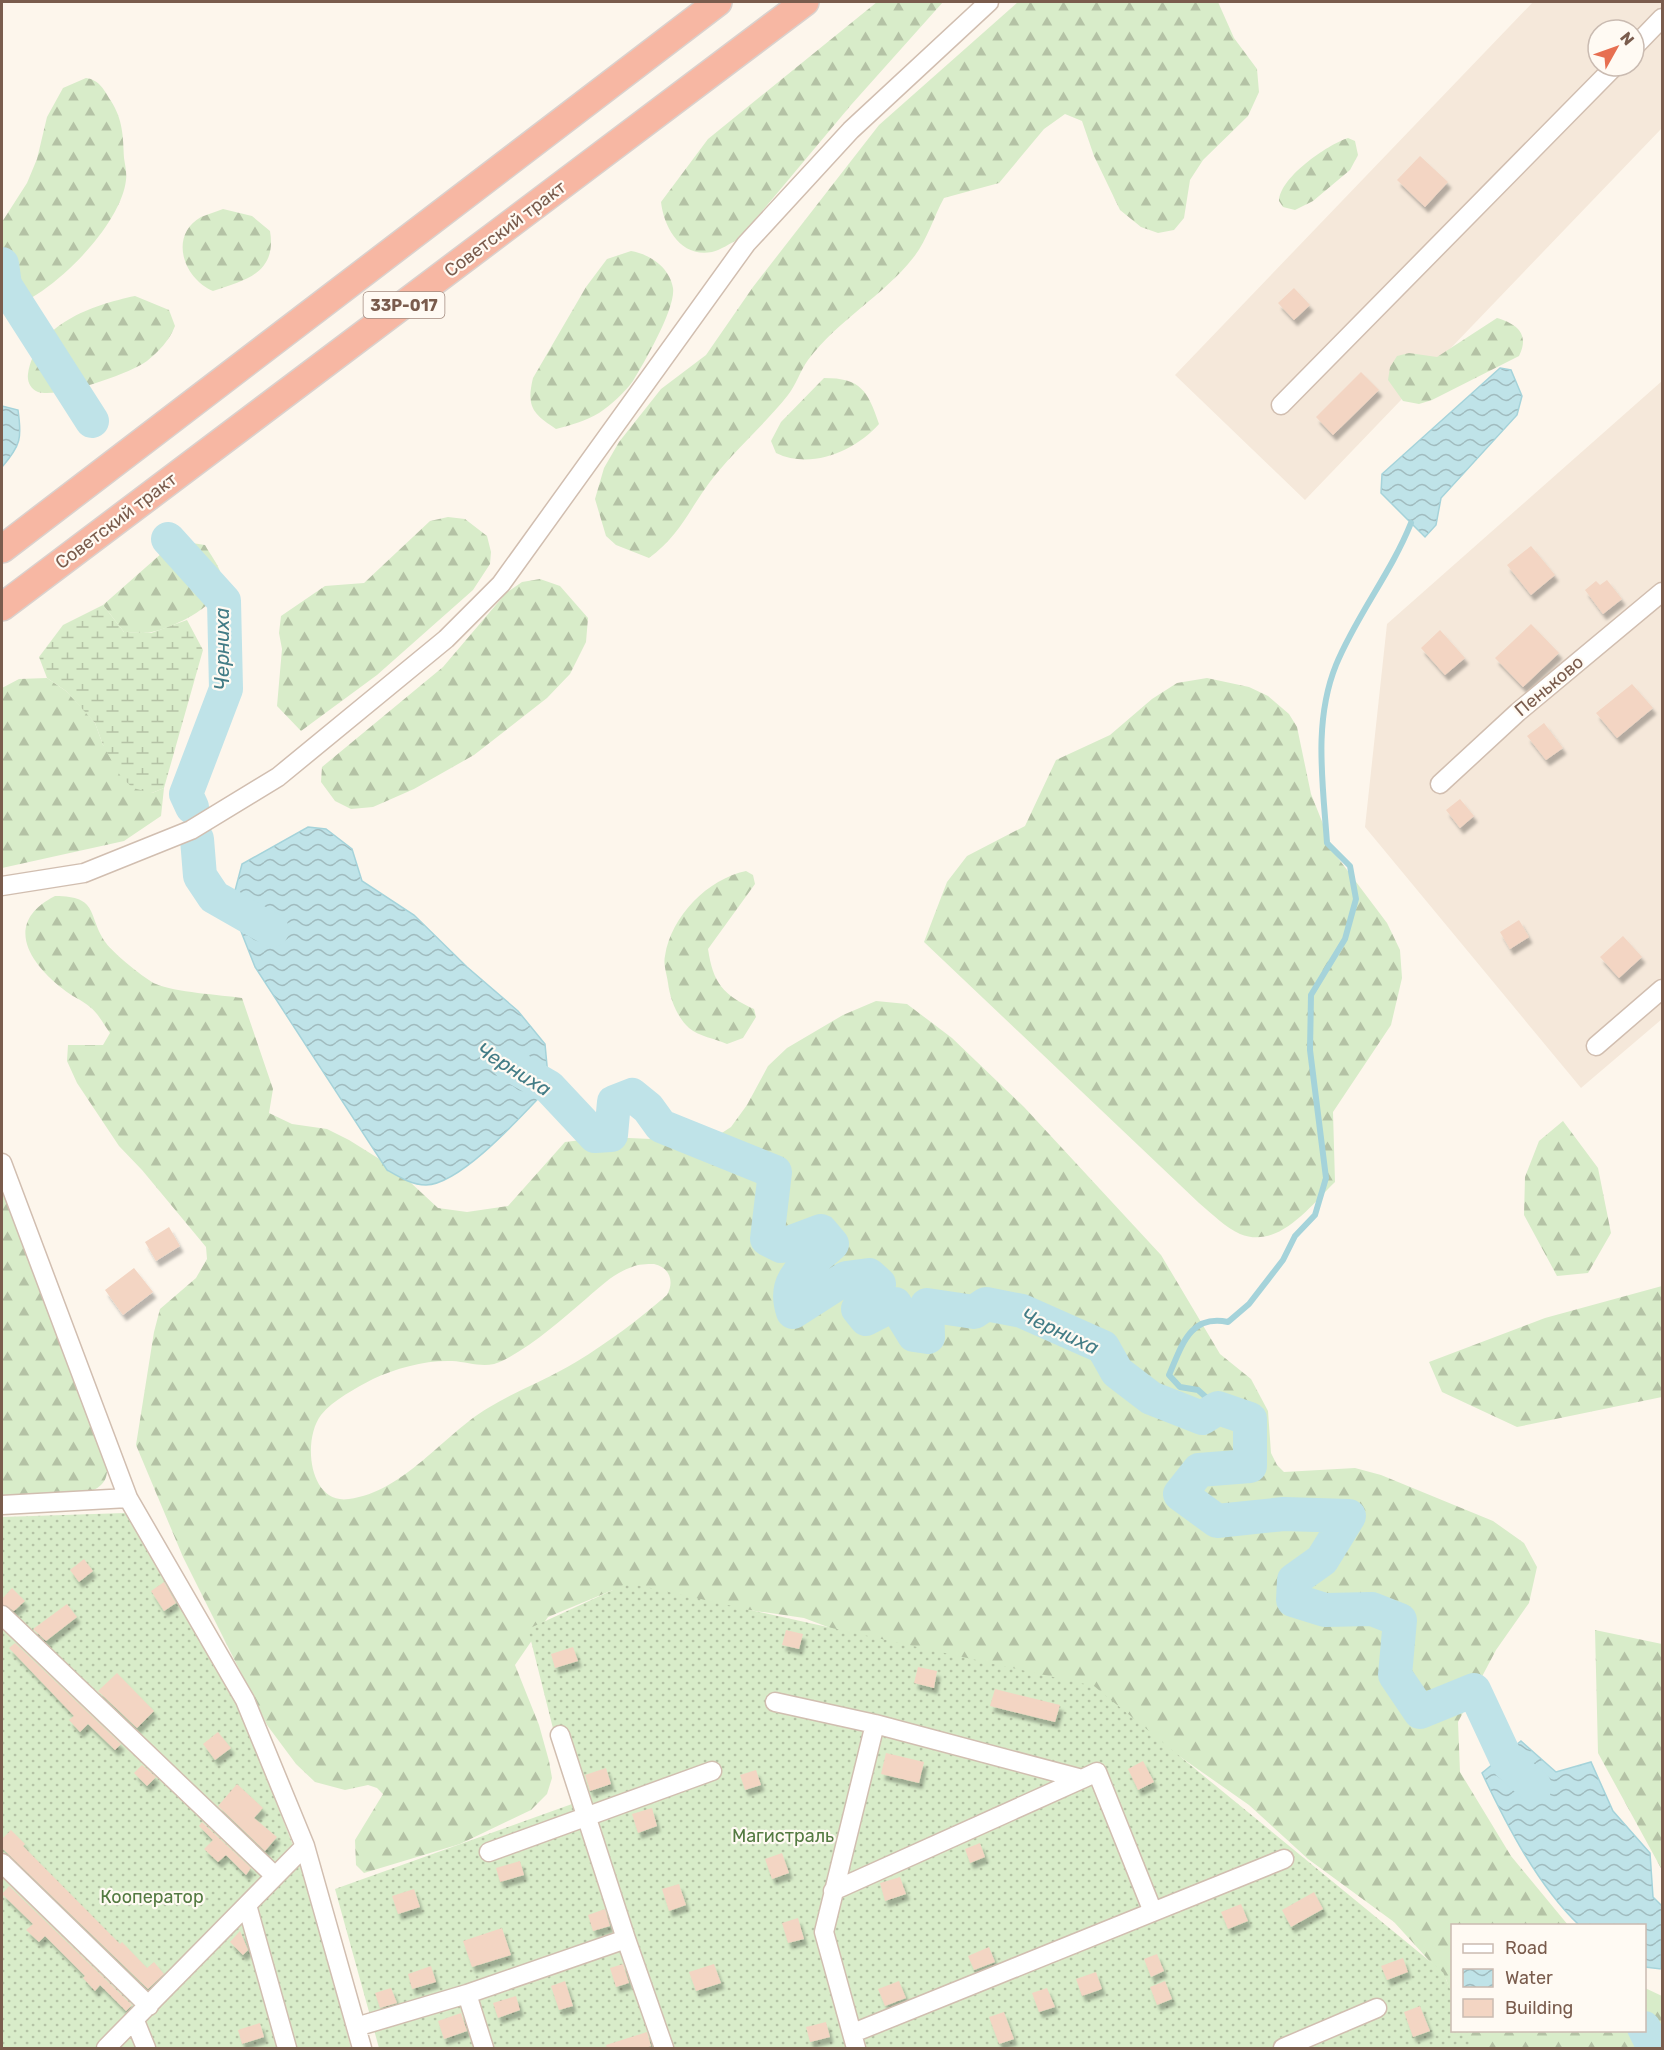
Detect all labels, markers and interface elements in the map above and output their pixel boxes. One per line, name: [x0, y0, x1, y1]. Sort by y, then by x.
north arrow: [1586, 18, 1646, 78]
text: N: [1616, 28, 1638, 49]
street label: Советский тракт: [440, 176, 570, 282]
road number: 33Р-017: [364, 292, 444, 318]
street label: Советский тракт: [51, 468, 181, 574]
water label: Черниха: [210, 607, 234, 691]
street label: Пеньково: [1510, 651, 1588, 721]
water label: Черниха: [472, 1037, 556, 1101]
water label: Черниха: [1017, 1303, 1103, 1360]
park label: Магистраль: [732, 1825, 834, 1847]
park label: Кооператор: [100, 1886, 204, 1908]
legend: [1451, 1924, 1646, 2032]
text: Road: [1505, 1937, 1548, 1959]
text: Water: [1505, 1967, 1553, 1989]
text: Building: [1505, 1997, 1573, 2019]

